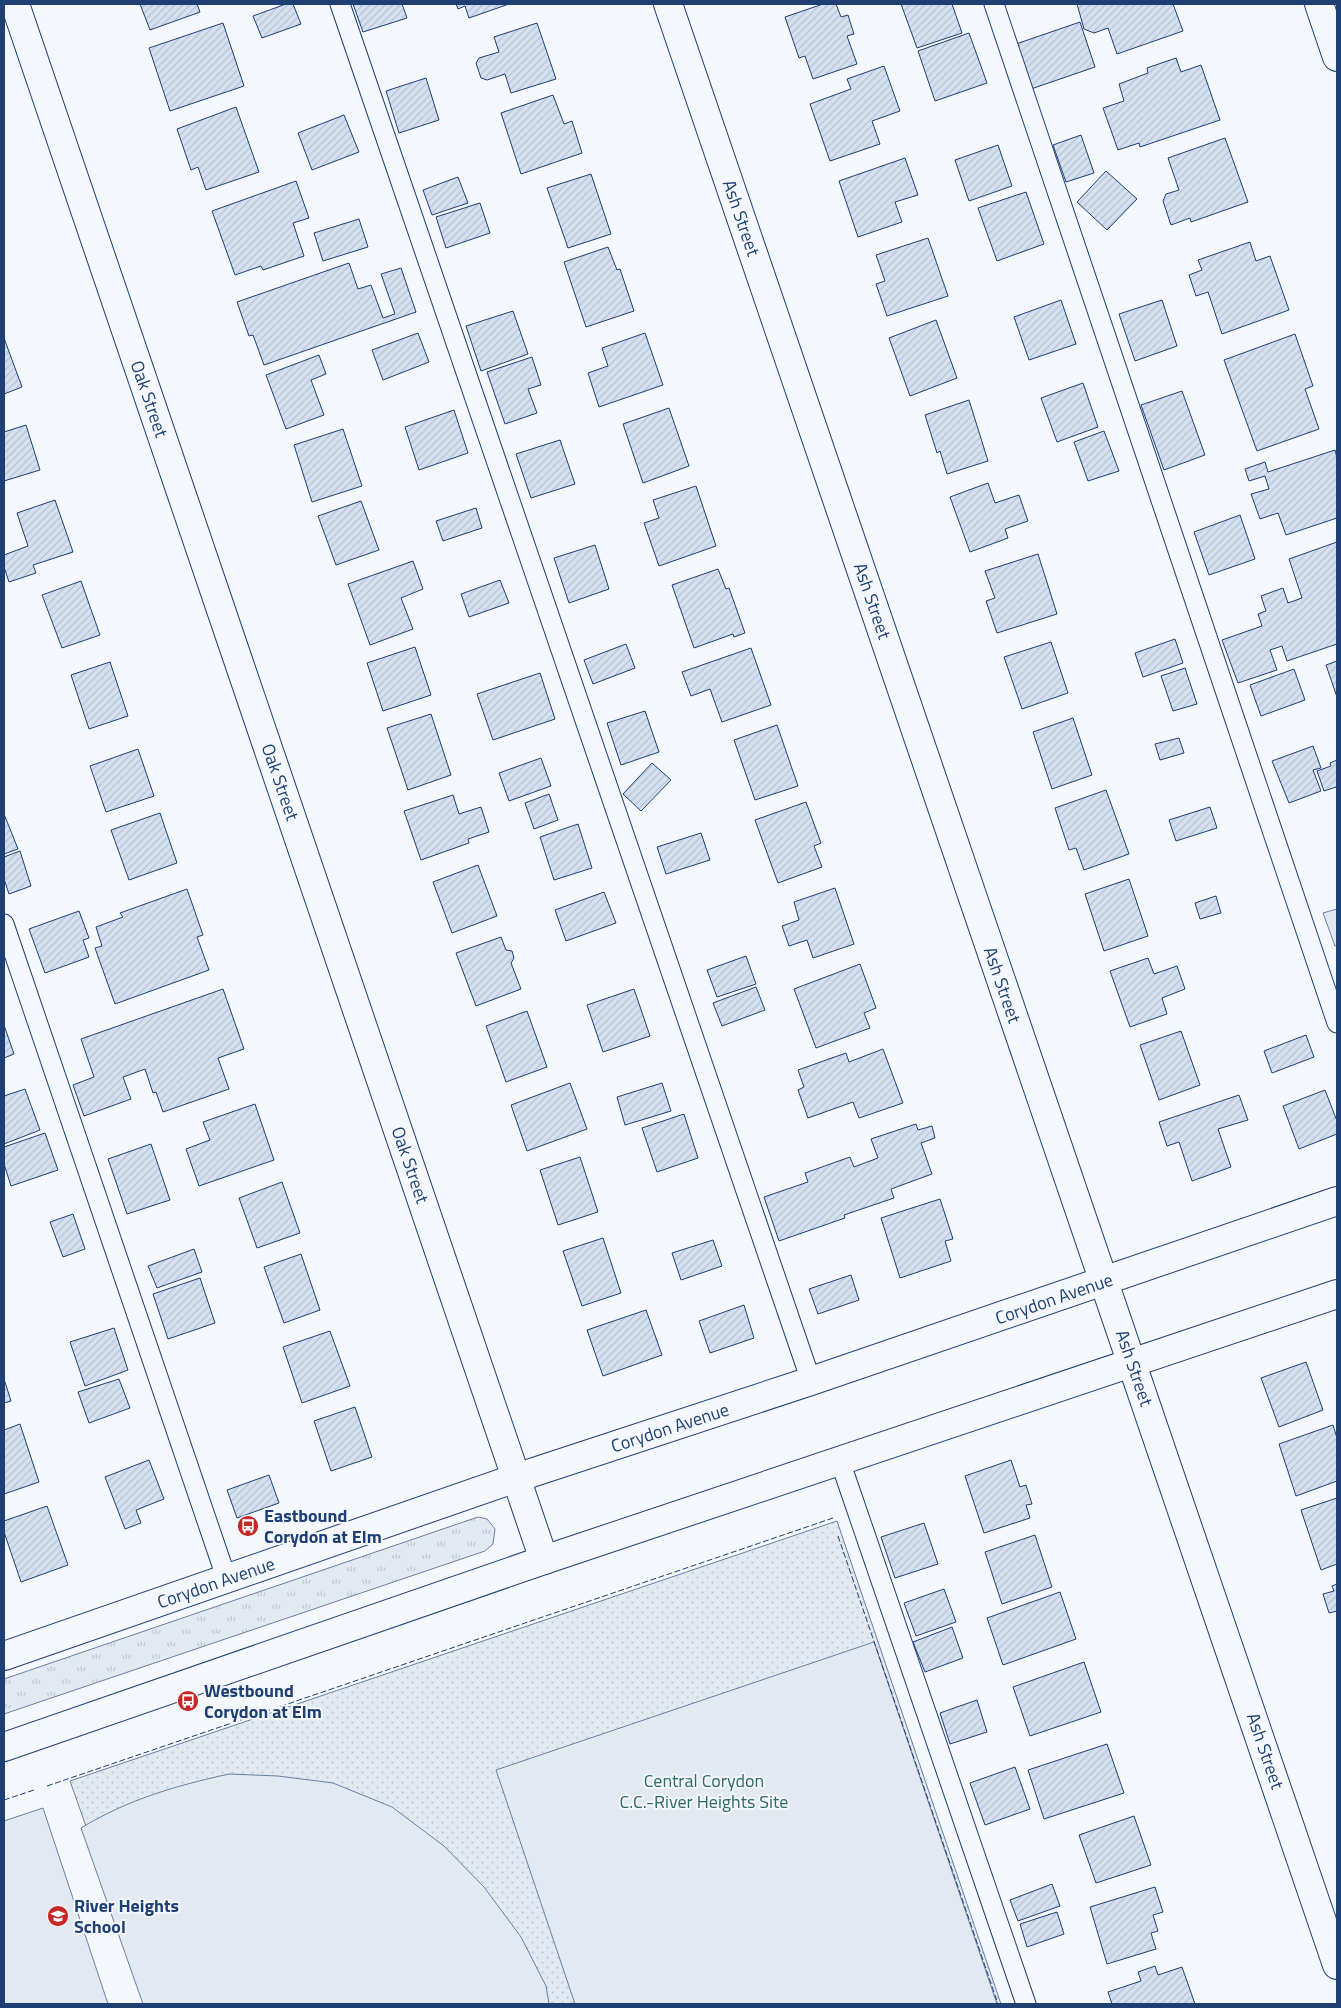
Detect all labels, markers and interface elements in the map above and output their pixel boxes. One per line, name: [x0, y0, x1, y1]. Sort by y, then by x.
street label: Ash Street: [716, 176, 767, 260]
street label: Oak Street: [124, 357, 175, 442]
street label: Ash Street: [847, 559, 898, 643]
street label: Oak Street: [255, 740, 306, 825]
street label: Ash Street: [977, 943, 1028, 1027]
street label: Oak Street: [385, 1123, 436, 1208]
street label: Corydon Avenue: [991, 1266, 1116, 1331]
street label: Ash Street: [1109, 1326, 1160, 1410]
street label: Corydon Avenue: [607, 1396, 732, 1459]
place label: Eastbound Corydon at Elm: [264, 1502, 382, 1550]
bus stop icon: Eastbound Corydon at Elm: [236, 1514, 260, 1538]
street label: Corydon Avenue: [153, 1550, 278, 1615]
place label: Westbound Corydon at Elm: [204, 1677, 322, 1725]
bus stop icon: Westbound Corydon at Elm: [176, 1689, 200, 1713]
street label: Ash Street: [1240, 1709, 1291, 1793]
park label: Central Corydon C.C.-River Heights Site: [620, 1767, 788, 1815]
place label: River Heights School: [74, 1892, 179, 1940]
school or university icon: River Heights School: [46, 1904, 70, 1928]

